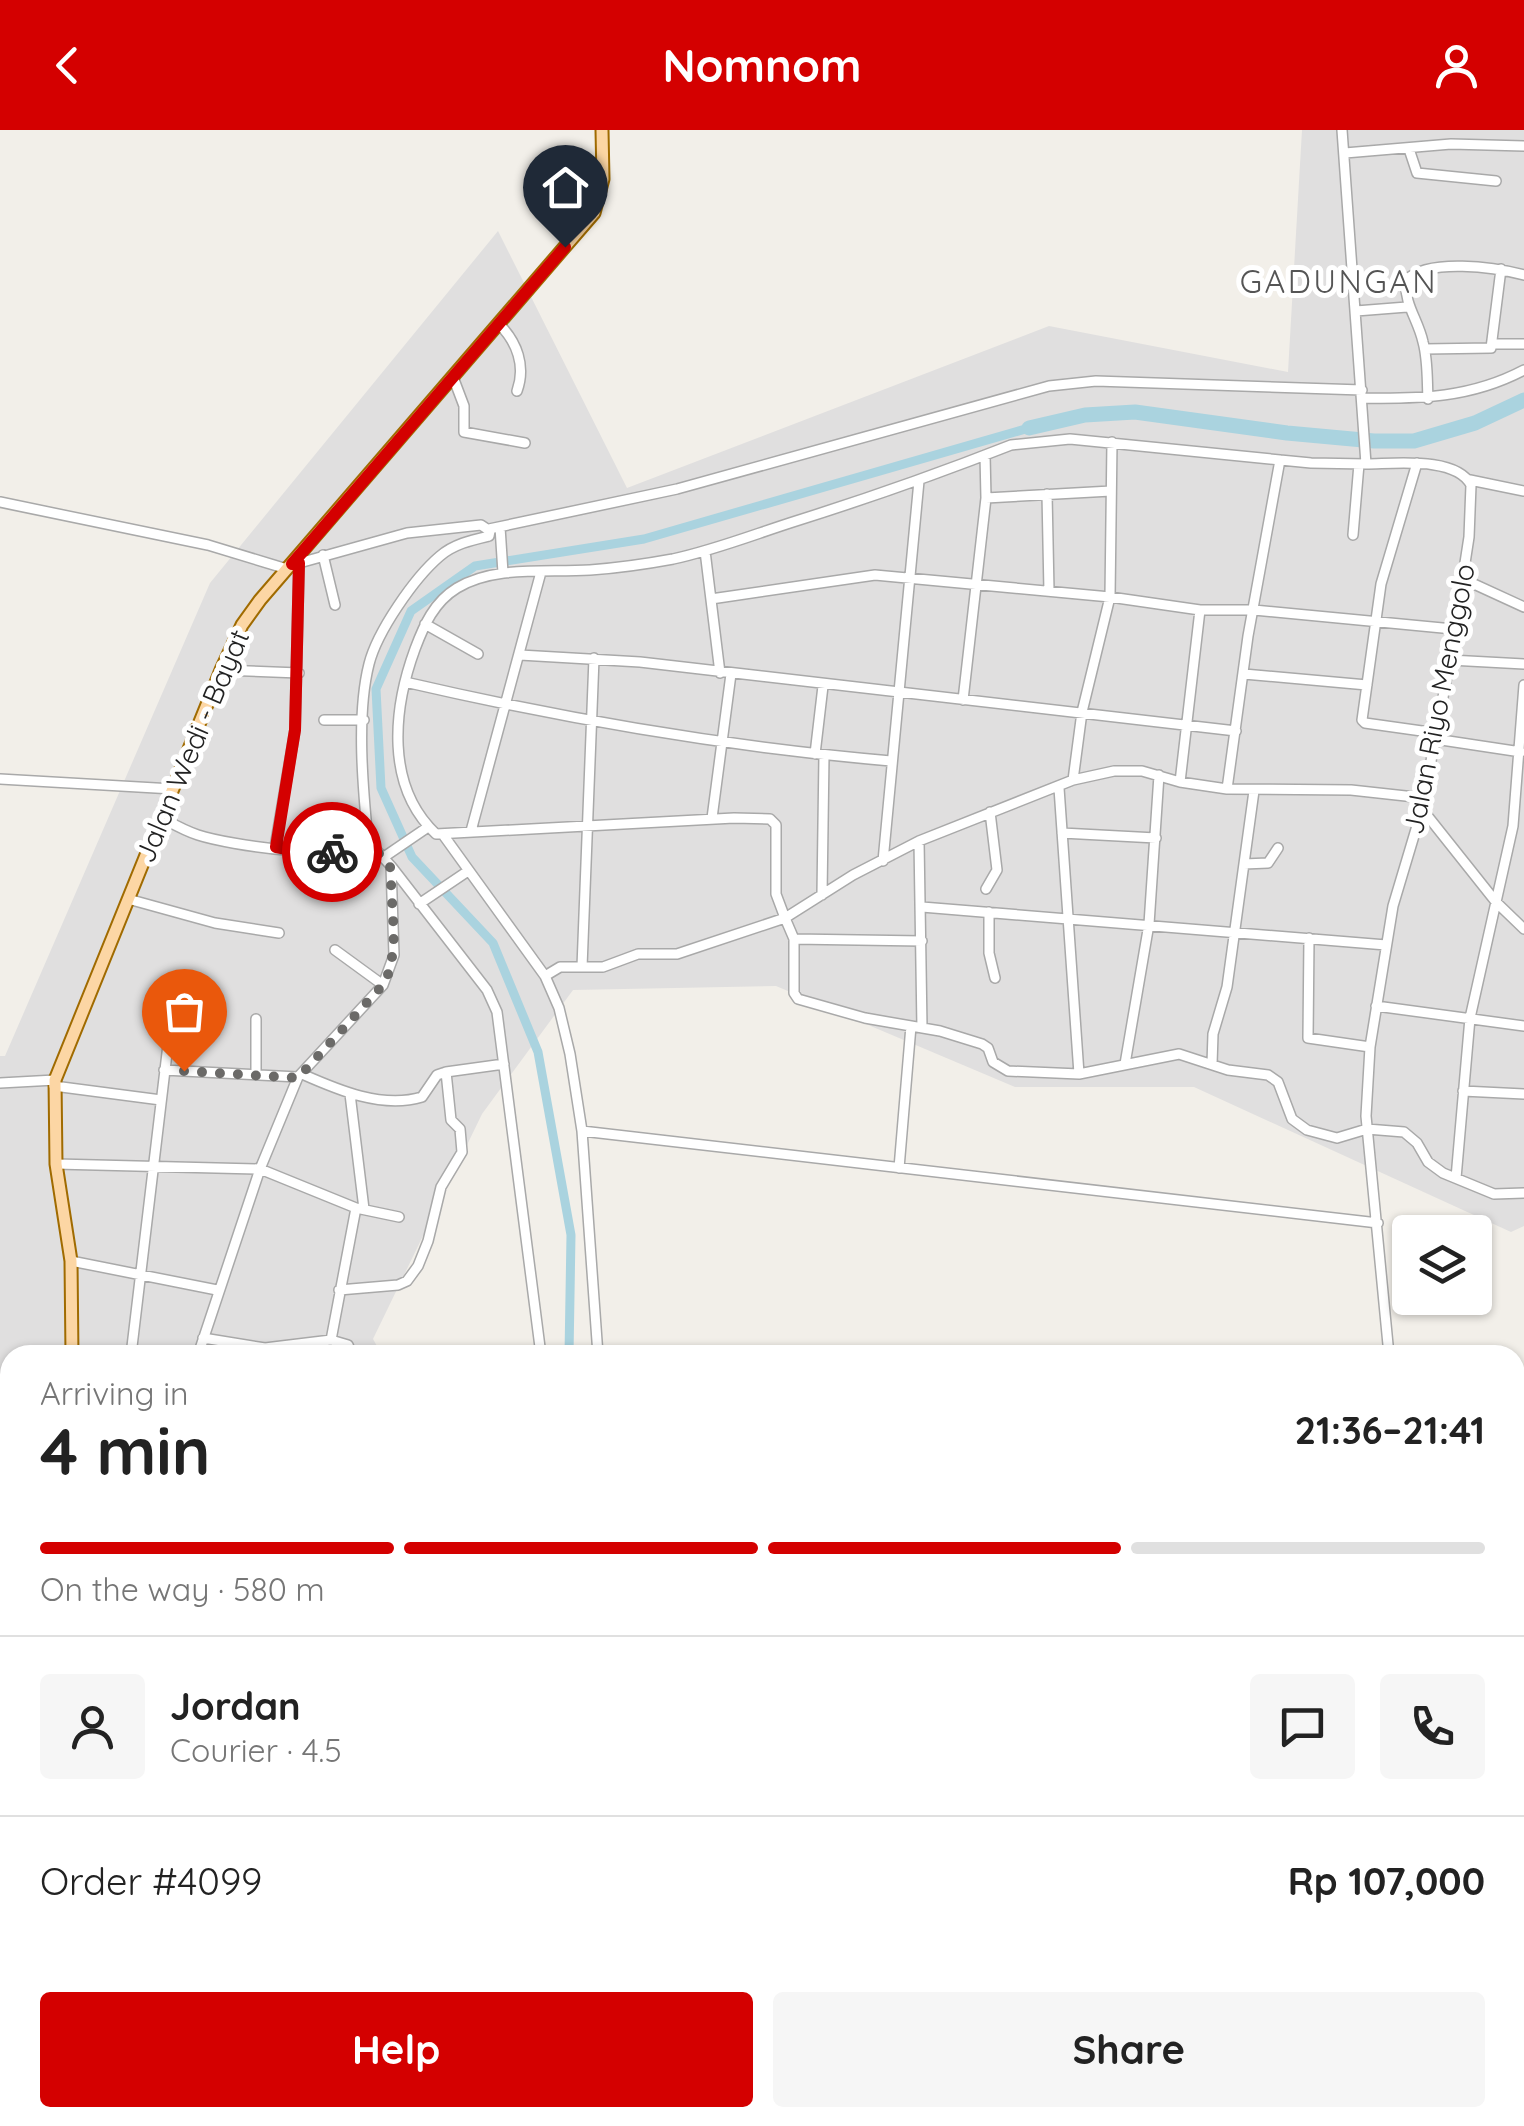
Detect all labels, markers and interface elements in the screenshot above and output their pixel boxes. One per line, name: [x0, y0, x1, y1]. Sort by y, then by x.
text: Nomnom: [662, 37, 862, 93]
icon: back: [40, 38, 95, 93]
icon: person: [1429, 38, 1484, 93]
pin: [523, 145, 608, 248]
icon: home: [538, 160, 593, 215]
district label: GADUNGAN: [1240, 261, 1438, 301]
street label: Jalan Riyo Menggolo: [1395, 561, 1482, 837]
street label: Jalan Wedi - Bayat: [127, 624, 256, 867]
courier: [282, 802, 382, 902]
icon: bike: [305, 825, 360, 880]
pin: [142, 969, 227, 1072]
icon: bag: [157, 984, 212, 1039]
map controls: [1392, 1215, 1492, 1315]
button: layers: [1392, 1215, 1492, 1315]
text: Arriving in: [40, 1373, 189, 1413]
text: 21:36–21:41: [1294, 1406, 1485, 1454]
text: 4 min: [40, 1410, 210, 1491]
text: On the way · 580 m: [40, 1569, 325, 1609]
button: person: [40, 1674, 145, 1779]
button: chat: [1250, 1674, 1355, 1779]
button: phone: [1380, 1674, 1485, 1779]
text: Jordan: [170, 1682, 301, 1730]
text: Courier · 4.5: [170, 1730, 342, 1770]
text: Order #4099: [40, 1857, 262, 1905]
text: Rp 107,000: [1288, 1857, 1485, 1905]
button: Help: [40, 1992, 753, 2107]
button: Share: [773, 1992, 1485, 2107]

